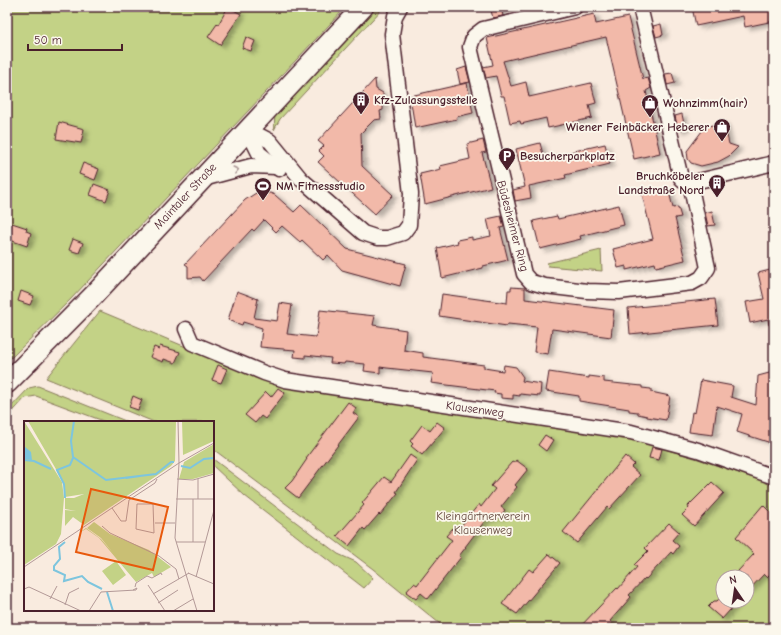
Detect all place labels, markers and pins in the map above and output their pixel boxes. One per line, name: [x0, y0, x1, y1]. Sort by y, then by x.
building icon: Kfz-Zulassungsstelle: [351, 90, 371, 115]
place label: Kfz-Zulassungsstelle: [374, 93, 478, 107]
shop icon: Wohnzimm(hair): [640, 93, 660, 118]
place label: Wohnzimm(hair): [663, 96, 748, 110]
shop icon: Wiener Feinbäcker Heberer: [712, 117, 732, 142]
place label: Wiener Feinbäcker Heberer: [566, 120, 709, 134]
parking icon: Besucherparkplatz: [497, 146, 517, 171]
place label: Besucherparkplatz: [520, 149, 615, 163]
place label: Bruchköbeler Landstraße Nord: [618, 169, 704, 197]
building icon: Bruchköbeler Landstraße Nord: [707, 173, 727, 198]
sports icon: NM Fitnessstudio: [253, 176, 273, 201]
place label: NM Fitnessstudio: [276, 179, 365, 193]

